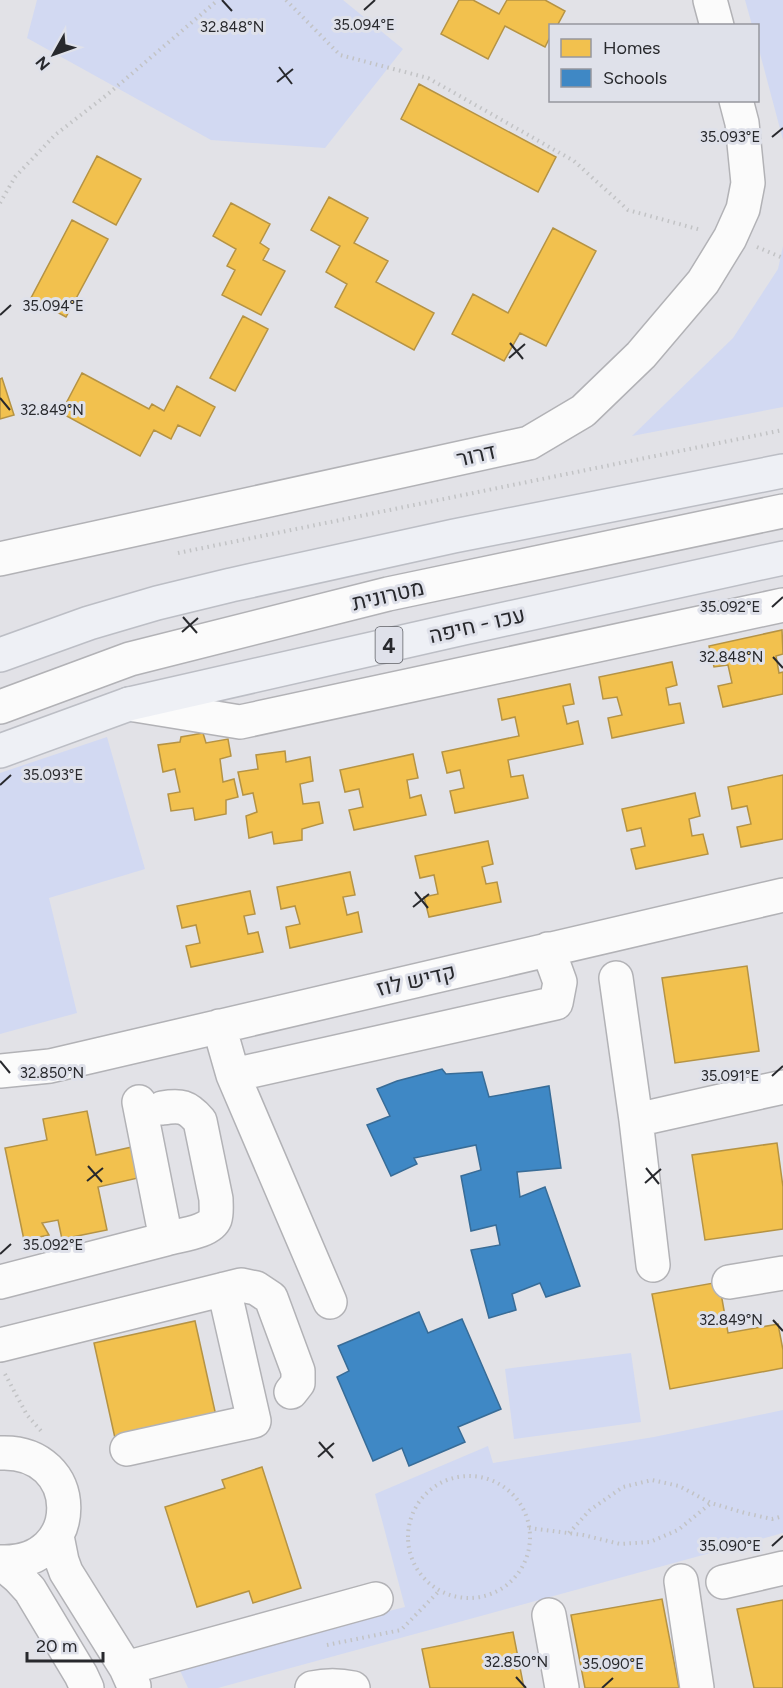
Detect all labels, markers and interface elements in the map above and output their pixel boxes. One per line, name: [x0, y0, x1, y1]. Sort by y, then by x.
text: 35.094°E: [333, 16, 395, 34]
text: 32.848°N: [200, 18, 264, 36]
north arrow: [24, 24, 84, 84]
legend: [549, 24, 759, 102]
text: Homes: [603, 37, 661, 59]
text: N: [32, 52, 54, 74]
text: Schools: [603, 67, 667, 89]
text: 35.093°E: [700, 128, 760, 146]
text: 35.094°E: [22, 297, 84, 315]
text: 32.849°N: [20, 401, 84, 419]
street label: דרור: [454, 437, 498, 473]
street label: מטרונית: [349, 574, 427, 616]
text: 35.092°E: [700, 598, 760, 616]
street label: עכו - חיפה: [426, 601, 528, 649]
road number: 4: [376, 627, 402, 663]
text: 32.848°N: [699, 648, 763, 666]
text: 35.093°E: [23, 766, 83, 784]
street label: קדיש לוז: [374, 958, 458, 1002]
text: 32.850°N: [20, 1064, 84, 1082]
text: 35.091°E: [701, 1067, 759, 1085]
text: 35.092°E: [23, 1236, 83, 1254]
text: 32.849°N: [699, 1311, 763, 1329]
text: 35.090°E: [699, 1537, 761, 1555]
scale bar: [27, 1625, 104, 1663]
text: 20 m: [36, 1635, 77, 1657]
text: 32.850°N: [484, 1653, 548, 1671]
text: 35.090°E: [582, 1655, 644, 1673]

